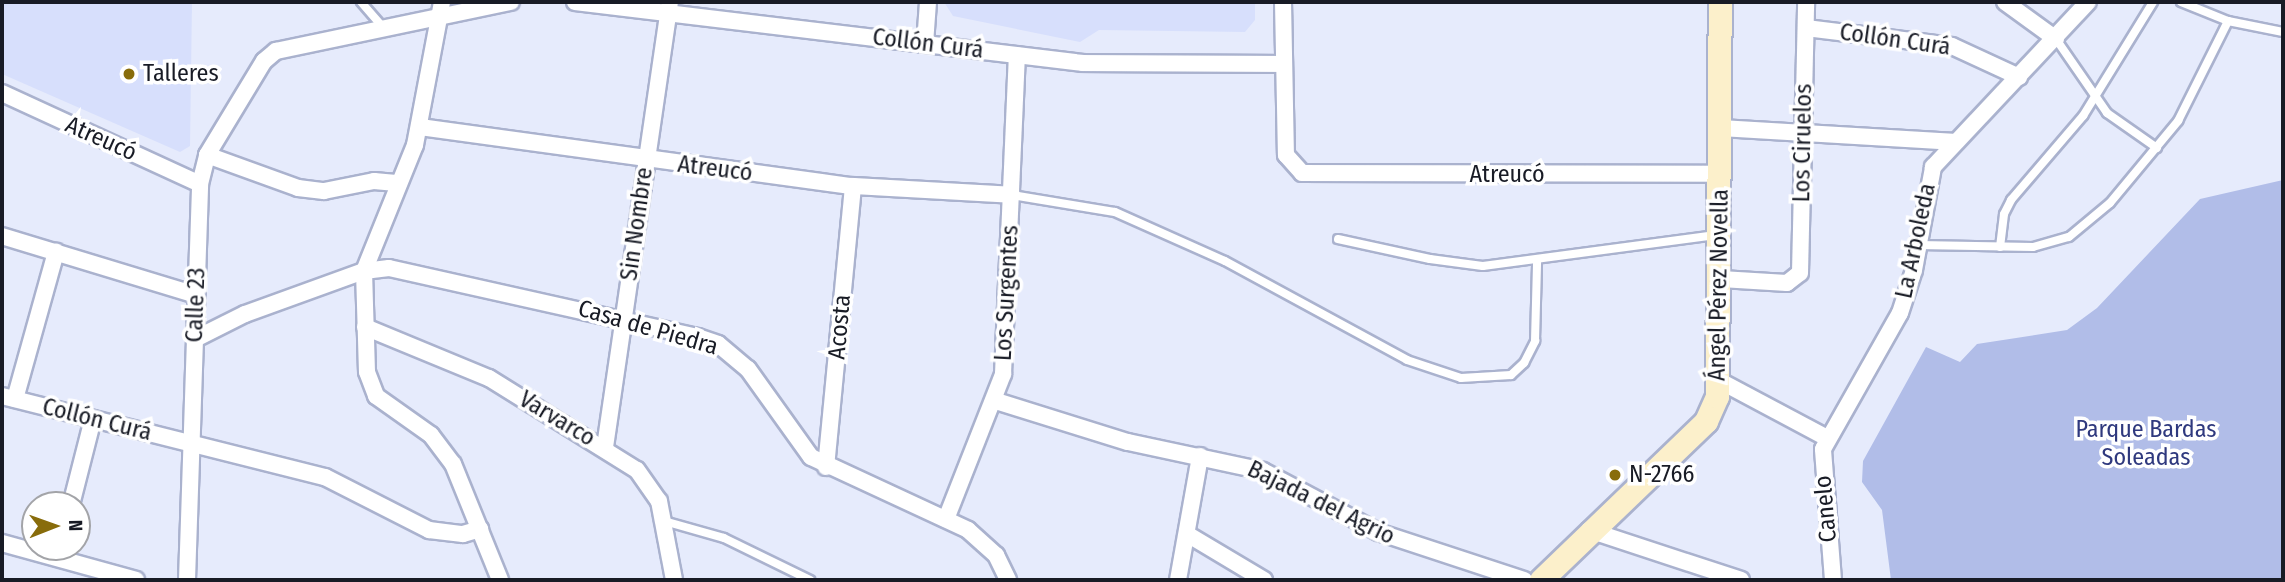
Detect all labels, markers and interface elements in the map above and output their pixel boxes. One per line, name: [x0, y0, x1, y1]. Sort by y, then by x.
street label: Collón Curá: [1838, 18, 1952, 62]
street label: Collón Curá: [871, 23, 985, 65]
place label: Talleres: [143, 60, 219, 88]
marker: Talleres: [121, 66, 137, 82]
street label: Los Ciruelos: [1788, 83, 1818, 203]
street label: Atreucó: [61, 111, 141, 167]
street label: Atreucó: [676, 150, 754, 188]
street label: Atreucó: [1469, 161, 1545, 189]
street label: Sin Nombre: [615, 165, 659, 283]
street label: La Arboleda: [1890, 181, 1942, 301]
street label: Ángel Pérez Novella: [1703, 189, 1735, 381]
street label: Los Surgentes: [989, 224, 1025, 362]
street label: Calle 23: [180, 267, 212, 343]
street label: Acosta: [823, 293, 857, 361]
street label: Casa de Piedra: [575, 294, 721, 362]
street label: Varvarco: [514, 385, 600, 453]
street label: Collón Curá: [39, 393, 155, 447]
park label: Parque Bardas Soleadas: [2076, 416, 2216, 472]
street label: Bajada del Agrio: [1243, 455, 1399, 551]
place label: N-2766: [1629, 461, 1694, 489]
marker: N-2766: [1607, 467, 1623, 483]
street label: Canelo: [1809, 474, 1843, 544]
north arrow: [21, 491, 91, 561]
text: N: [64, 520, 87, 532]

